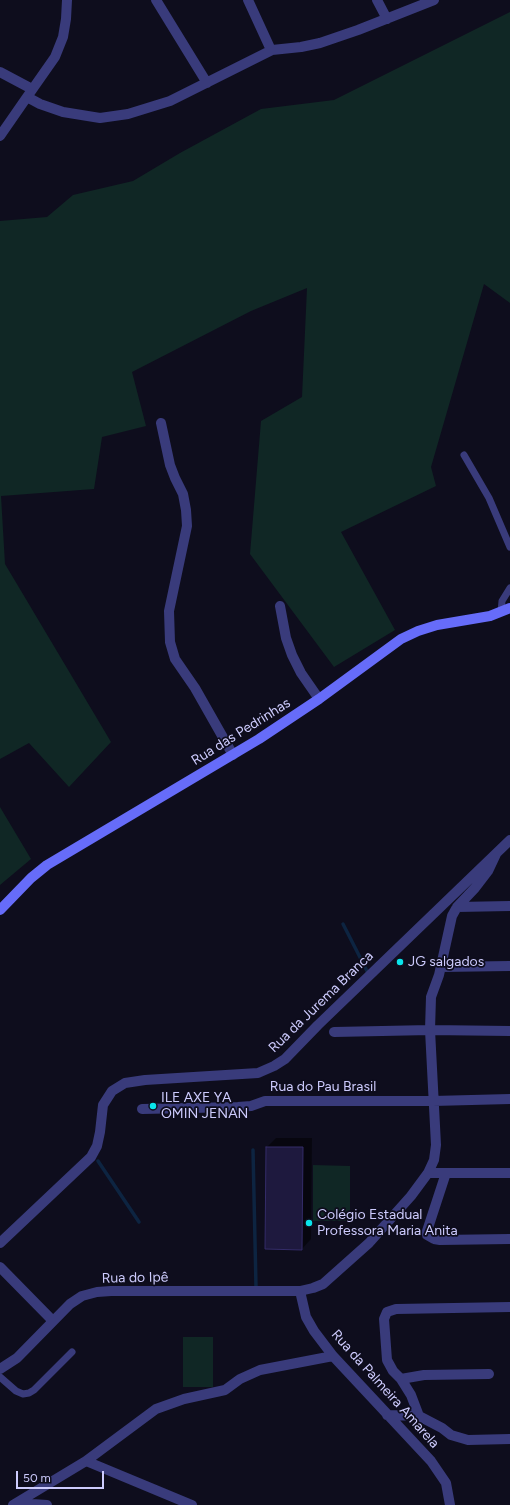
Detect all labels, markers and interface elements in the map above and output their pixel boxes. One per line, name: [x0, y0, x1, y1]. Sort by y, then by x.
street label: Rua das Pedrinhas: [188, 695, 294, 769]
street label: Rua da Jurema Branca: [265, 948, 377, 1056]
place label: JG salgados: [408, 954, 484, 970]
marker: JG salgados: [395, 957, 405, 967]
street label: Rua do Pau Brasil: [270, 1079, 376, 1095]
place label: ILE AXE YA OMIN JENAN: [161, 1090, 248, 1122]
marker: ILE AXE YA OMIN JENAN: [148, 1101, 158, 1111]
place label: Colégio Estadual Professora Maria Anita: [317, 1207, 458, 1240]
marker: Colégio Estadual Professora Maria Anita: [304, 1218, 314, 1228]
street label: Rua do Ipê: [102, 1269, 168, 1287]
street label: Rua da Palmeira Amarela: [327, 1326, 443, 1452]
scale bar: [18, 1463, 106, 1489]
text: 50 m: [23, 1471, 51, 1485]

